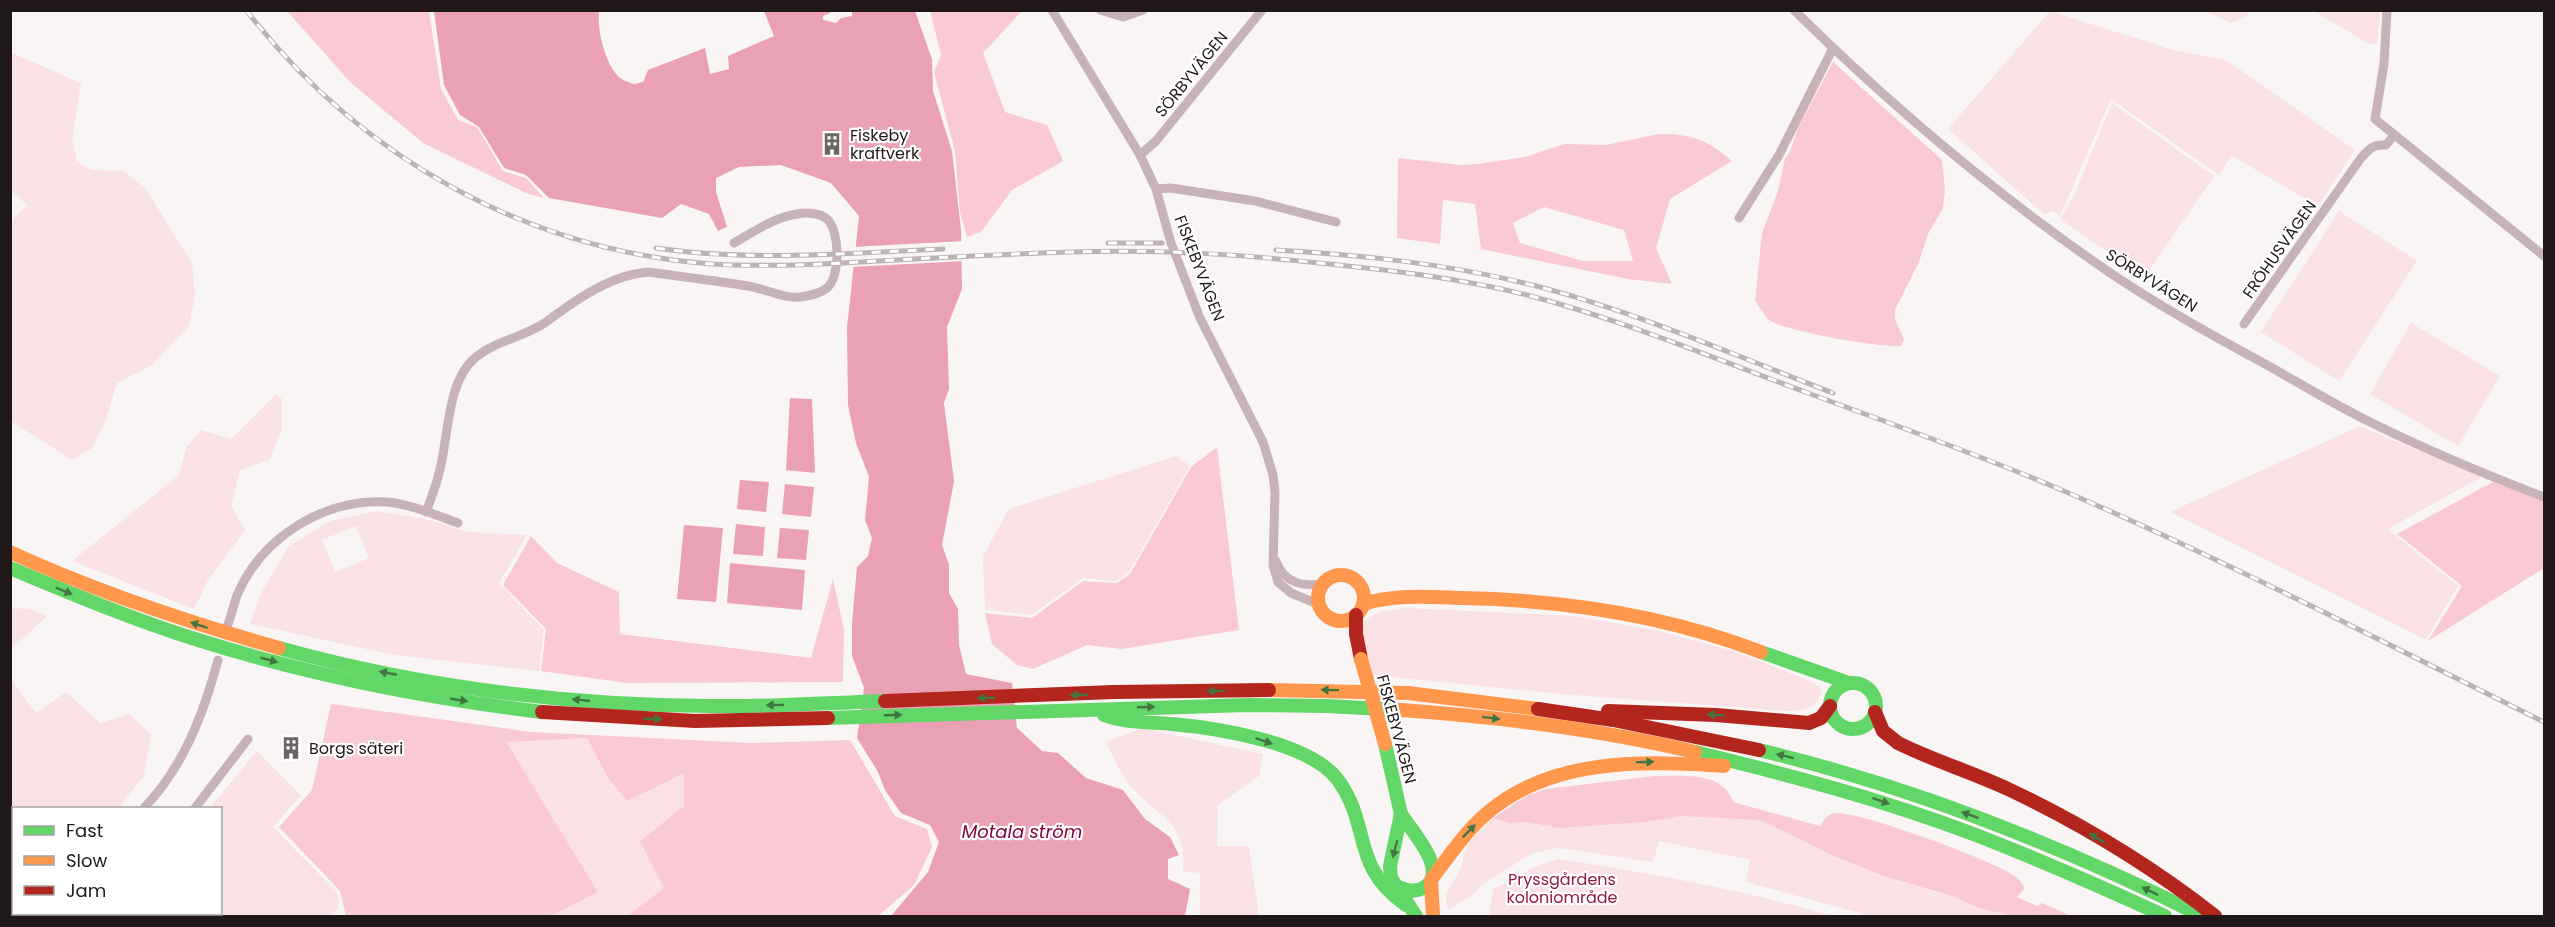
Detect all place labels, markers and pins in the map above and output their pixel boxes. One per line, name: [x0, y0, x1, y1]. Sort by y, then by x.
place label: Fiskeby kraftverk: [850, 124, 920, 165]
building icon: Fiskeby kraftverk: [819, 131, 845, 157]
building icon: Borgs säteri: [278, 735, 304, 761]
place label: Borgs säteri: [309, 737, 403, 760]

